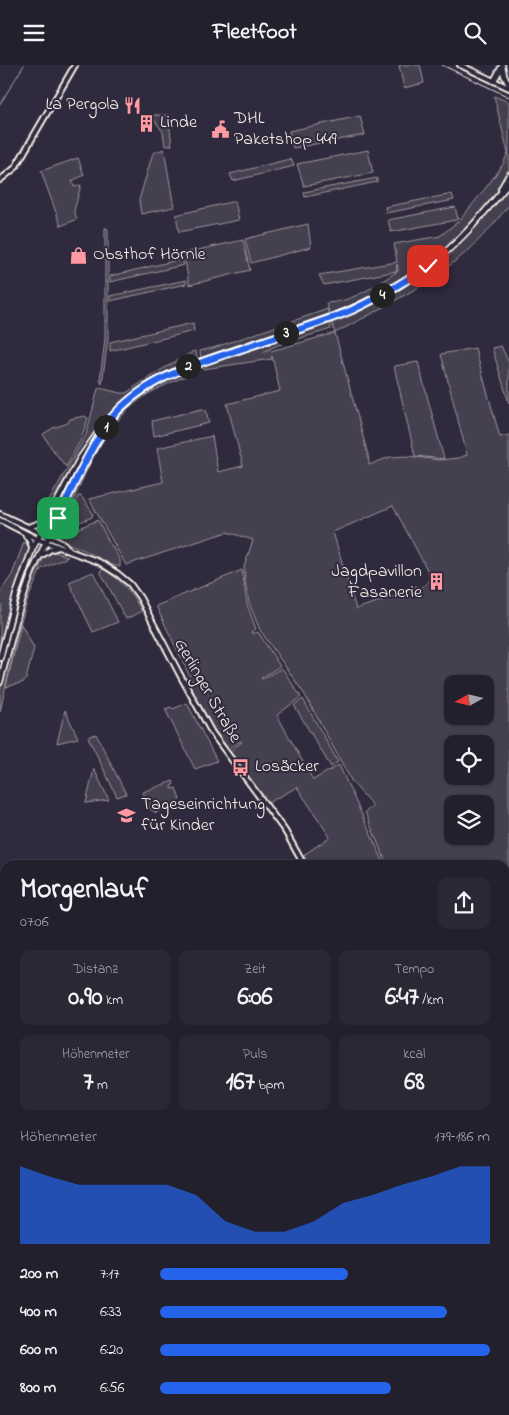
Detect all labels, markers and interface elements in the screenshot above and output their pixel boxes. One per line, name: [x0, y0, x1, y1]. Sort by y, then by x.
text: Fleetfoot: [212, 17, 297, 49]
icon: menu: [20, 19, 48, 47]
icon: search: [461, 19, 489, 47]
place label: La Pergola: [45, 92, 119, 119]
restaurant icon: La Pergola: [123, 95, 143, 115]
place label: DHL Paketshop 449: [233, 106, 337, 153]
place label: Linde: [160, 110, 198, 136]
building icon: Linde: [136, 113, 156, 133]
public building icon: DHL Paketshop 449: [210, 119, 230, 139]
place label: Obsthof Hörnle: [93, 242, 207, 268]
shop icon: Obsthof Hörnle: [69, 245, 89, 265]
pin: [407, 245, 449, 287]
icon: check: [414, 252, 442, 280]
pin: 4: [370, 283, 394, 307]
text: 4: [380, 285, 385, 306]
pin: 3: [274, 321, 298, 345]
text: 3: [284, 323, 289, 344]
pin: 2: [176, 353, 200, 379]
text: 2: [185, 356, 192, 377]
pin: 1: [94, 415, 118, 439]
text: 1: [104, 417, 109, 438]
pin: [37, 497, 79, 539]
icon: arrive: [44, 504, 72, 532]
place label: Jagdpavillon Fasanerie: [331, 559, 423, 606]
building icon: Jagdpavillon Fasanerie: [426, 572, 446, 592]
street label: Gerlinger Straße: [166, 634, 248, 749]
north arrow: [444, 675, 494, 725]
map controls: [444, 675, 494, 845]
button: locate: [444, 735, 494, 785]
place label: Losäcker: [255, 754, 319, 780]
bus stop icon: Losäcker: [231, 757, 251, 777]
place label: Tageseinrichtung für Kinder: [141, 792, 265, 839]
button: layers: [444, 795, 494, 845]
school or university icon: Tageseinrichtung für Kinder: [117, 805, 137, 825]
text: Morgenlauf: [20, 870, 148, 911]
button: share: [438, 877, 490, 929]
text: 07:06: [20, 910, 49, 934]
text: Distanz: [73, 959, 118, 980]
text: Zeit: [244, 959, 266, 980]
text: Tempo: [394, 959, 434, 980]
text: 0.90: [68, 980, 103, 1016]
text: 6:06: [238, 980, 272, 1016]
text: 6:47: [385, 980, 419, 1016]
text: km: [103, 990, 123, 1011]
text: /km: [419, 990, 444, 1011]
text: Höhenmeter: [62, 1044, 129, 1065]
text: Puls: [243, 1044, 267, 1065]
text: kcal: [403, 1044, 425, 1065]
text: 7: [83, 1065, 94, 1101]
text: 167: [226, 1065, 255, 1101]
text: 68: [404, 1065, 425, 1101]
text: m: [94, 1075, 108, 1096]
text: bpm: [255, 1075, 284, 1096]
text: Höhenmeter: [20, 1125, 97, 1149]
text: 179–186 m: [434, 1125, 490, 1149]
text: 200 m: [20, 1262, 58, 1286]
text: 7:17: [100, 1262, 120, 1286]
text: 400 m: [20, 1300, 57, 1324]
text: 6:33: [100, 1300, 122, 1324]
text: 600 m: [20, 1338, 57, 1362]
text: 6:20: [100, 1338, 123, 1362]
text: 800 m: [20, 1376, 56, 1400]
text: 6:56: [100, 1376, 125, 1400]

